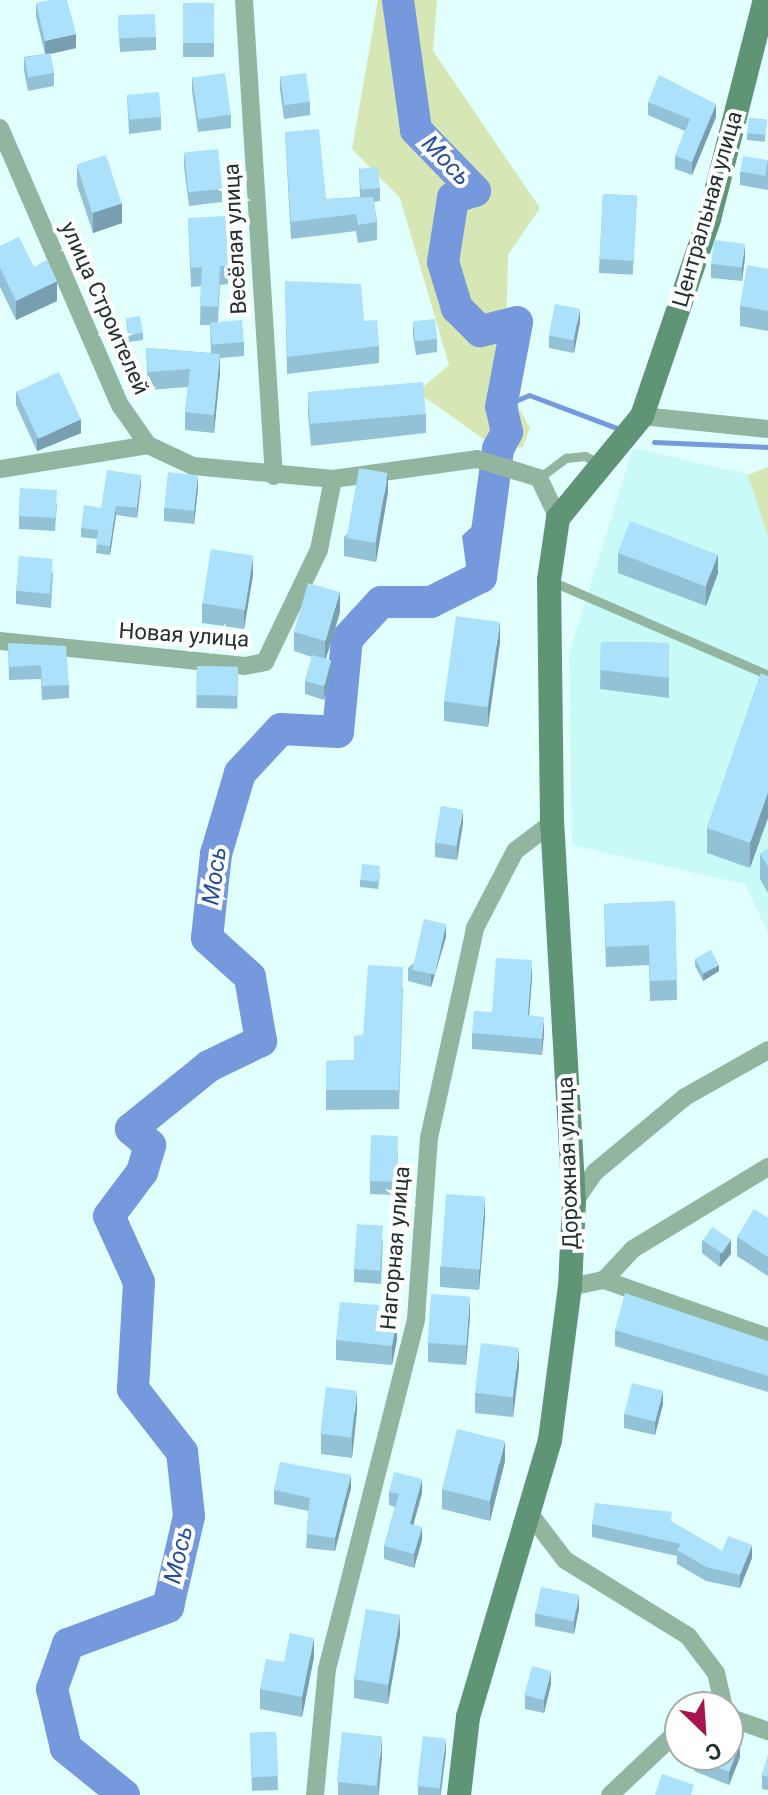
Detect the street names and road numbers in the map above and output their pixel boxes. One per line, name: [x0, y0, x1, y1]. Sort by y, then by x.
street label: Центральная улица: [666, 108, 748, 310]
street label: Весёлая улица: [218, 163, 252, 315]
street label: улица Строителей: [55, 217, 155, 399]
street label: Новая улица: [118, 617, 250, 653]
street label: Дорожная улица: [552, 1076, 584, 1250]
street label: Нагорная улица: [375, 1165, 415, 1331]

